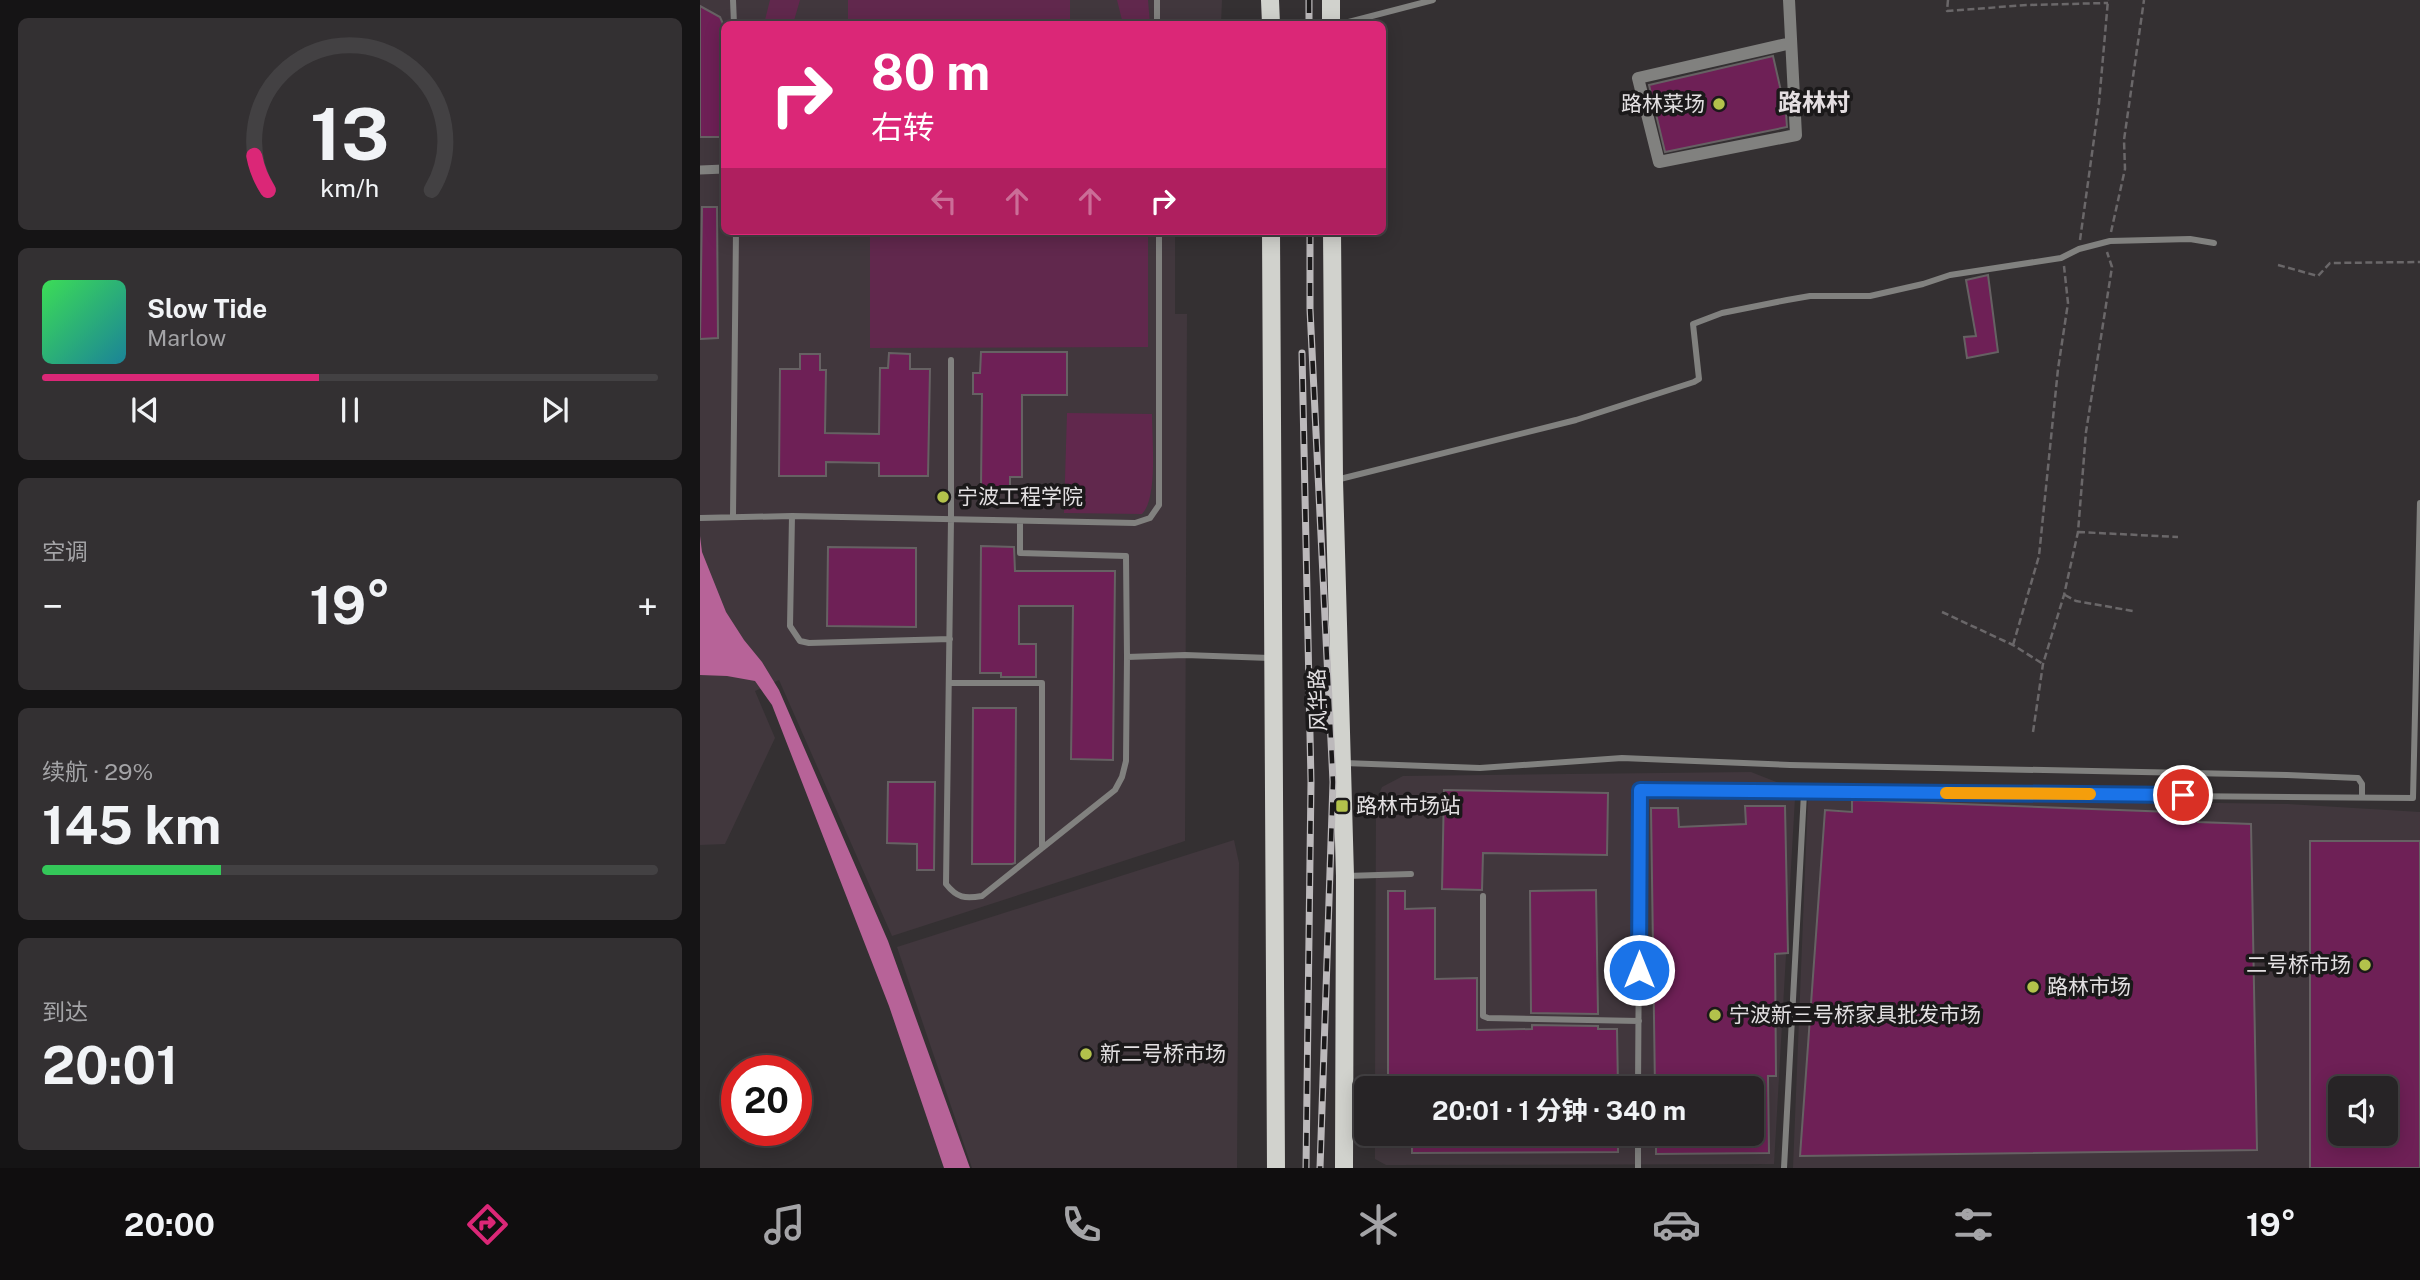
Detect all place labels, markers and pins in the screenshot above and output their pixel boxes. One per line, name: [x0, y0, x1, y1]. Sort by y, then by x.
place label: 路林菜场: [1621, 91, 1705, 116]
marker: 路林菜场: [1711, 96, 1727, 112]
place label: 宁波工程学院: [957, 484, 1083, 509]
marker: 宁波工程学院: [935, 489, 951, 505]
pin: [2153, 765, 2213, 825]
place label: 路林市场站: [1356, 793, 1461, 818]
marker: 路林市场站: [1334, 798, 1350, 814]
place label: 二号桥市场: [2246, 952, 2351, 977]
marker: 二号桥市场: [2357, 957, 2373, 973]
place label: 路林市场: [2047, 974, 2131, 999]
marker: 路林市场: [2025, 979, 2041, 995]
place label: 宁波新三号桥家具批发市场: [1729, 1002, 1981, 1027]
marker: 宁波新三号桥家具批发市场: [1707, 1007, 1723, 1023]
place label: 新二号桥市场: [1100, 1041, 1226, 1066]
marker: 新二号桥市场: [1078, 1046, 1094, 1062]

